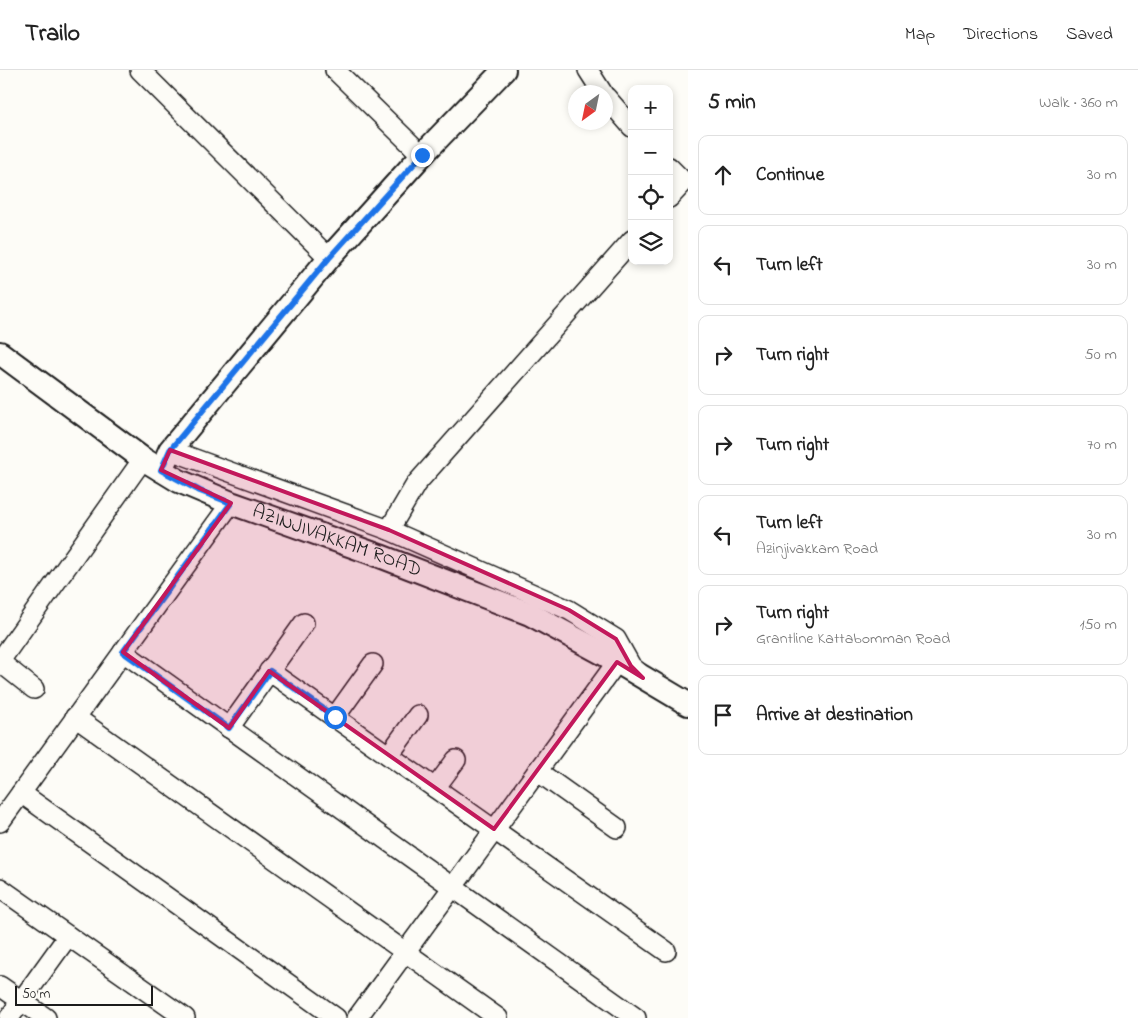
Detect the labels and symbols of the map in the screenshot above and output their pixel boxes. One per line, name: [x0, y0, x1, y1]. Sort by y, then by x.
north arrow: [568, 85, 613, 130]
route end: [411, 144, 434, 167]
street label: AZINJIVAKKAM ROAD: [248, 497, 426, 585]
route start: [324, 706, 347, 729]
scale bar: [15, 983, 152, 1006]

